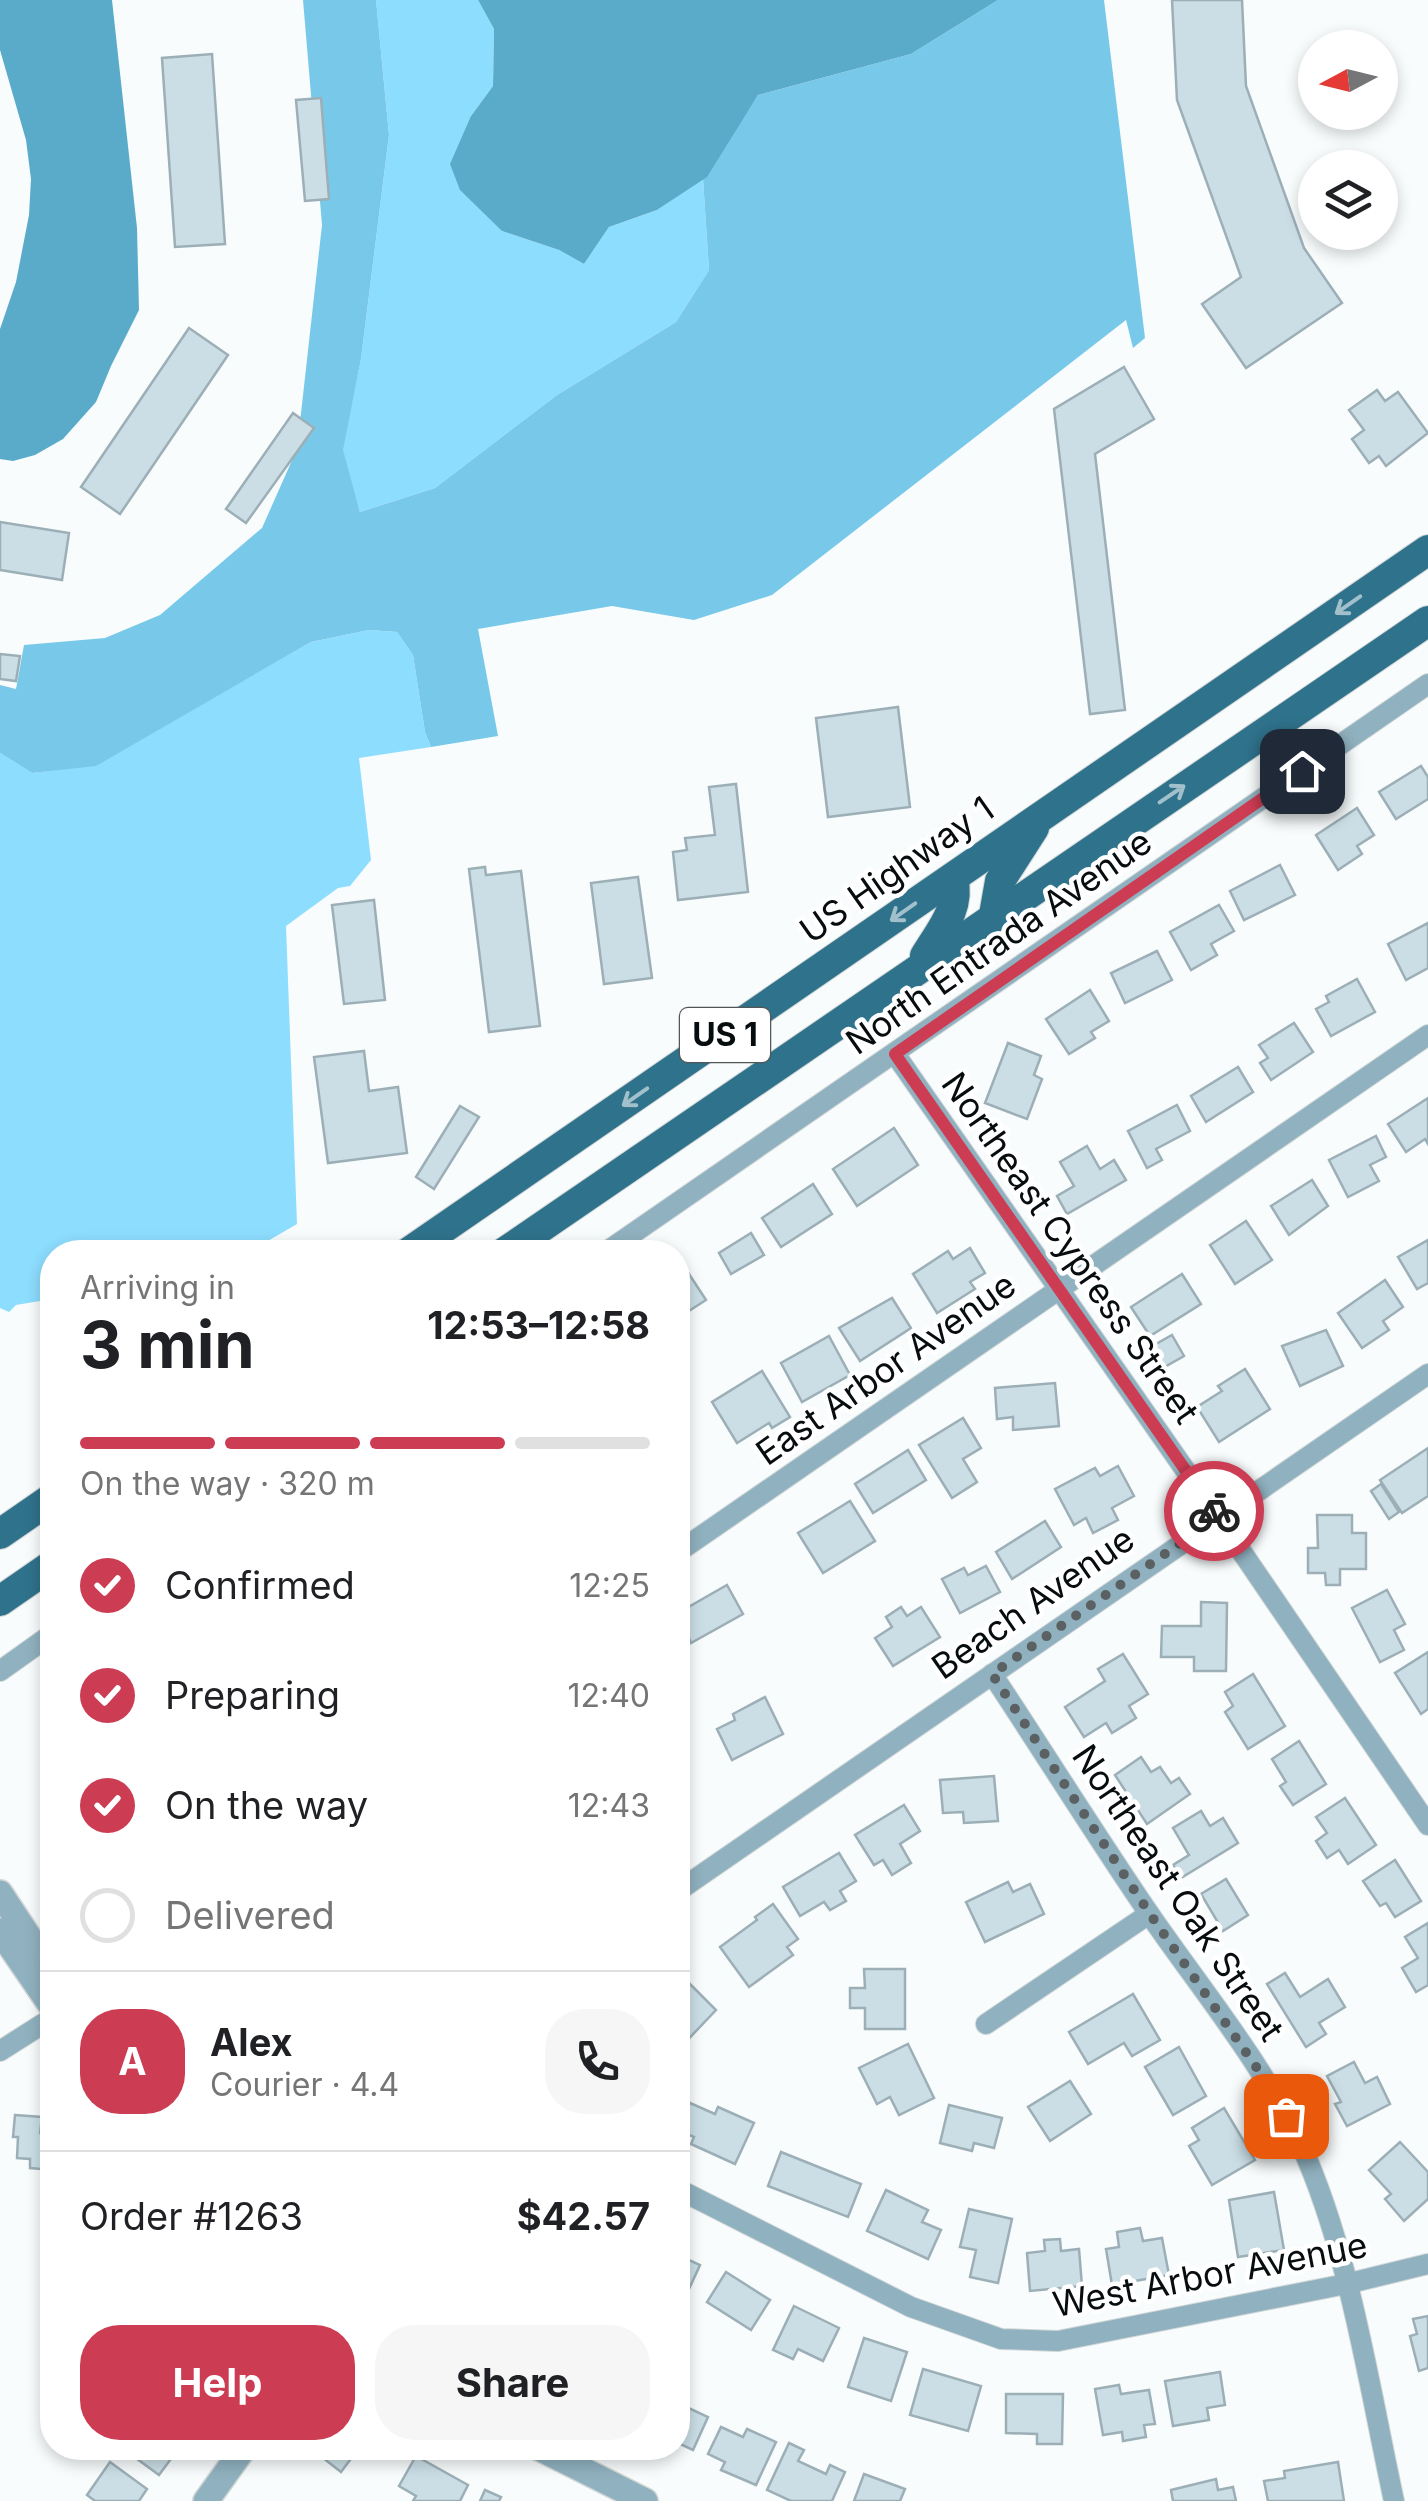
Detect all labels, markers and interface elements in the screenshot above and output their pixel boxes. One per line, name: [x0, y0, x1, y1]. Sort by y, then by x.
north arrow: [1298, 30, 1398, 130]
map controls: [1298, 30, 1398, 250]
button: layers: [1298, 150, 1398, 250]
one-way arrow: [1334, 595, 1362, 616]
pin: [1260, 729, 1345, 814]
icon: home: [1275, 744, 1330, 799]
one-way arrow: [1158, 784, 1185, 805]
street label: US Highway 1: [792, 787, 1001, 951]
street label: North Entrada Avenue: [838, 820, 1159, 1062]
one-way arrow: [889, 901, 917, 922]
road number: US 1: [680, 1008, 770, 1062]
street label: Northeast Cypress Street: [934, 1064, 1208, 1431]
one-way arrow: [622, 1086, 650, 1107]
street label: East Arbor Avenue: [748, 1263, 1023, 1473]
text: Arriving in: [80, 1268, 235, 1307]
text: 12:53–12:58: [427, 1302, 650, 1348]
text: 3 min: [80, 1305, 255, 1384]
courier: [1164, 1461, 1264, 1561]
text: On the way · 320 m: [80, 1464, 375, 1503]
icon: bike: [1187, 1484, 1242, 1539]
street label: Beach Avenue: [923, 1517, 1141, 1687]
icon: check: [80, 1558, 135, 1613]
text: Confirmed: [165, 1562, 355, 1608]
text: 12:25: [569, 1566, 650, 1605]
icon: check: [80, 1668, 135, 1723]
text: Preparing: [165, 1672, 340, 1718]
text: 12:40: [567, 1676, 650, 1715]
street label: Northeast Oak Street: [1064, 1737, 1293, 2048]
icon: check: [80, 1778, 135, 1833]
text: On the way: [165, 1782, 368, 1828]
text: 12:43: [568, 1786, 650, 1825]
text: Delivered: [165, 1892, 335, 1938]
button: phone: [545, 2009, 650, 2114]
text: Alex: [210, 2019, 293, 2065]
text: A: [118, 2038, 147, 2084]
text: Courier · 4.4: [210, 2065, 399, 2104]
pin: [1244, 2074, 1329, 2159]
icon: bag: [1259, 2089, 1314, 2144]
text: Order #1263: [80, 2193, 303, 2239]
text: $42.57: [517, 2193, 650, 2239]
street label: West Arbor Avenue: [1049, 2223, 1370, 2325]
button: Help: [80, 2325, 355, 2440]
button: Share: [375, 2325, 650, 2440]

